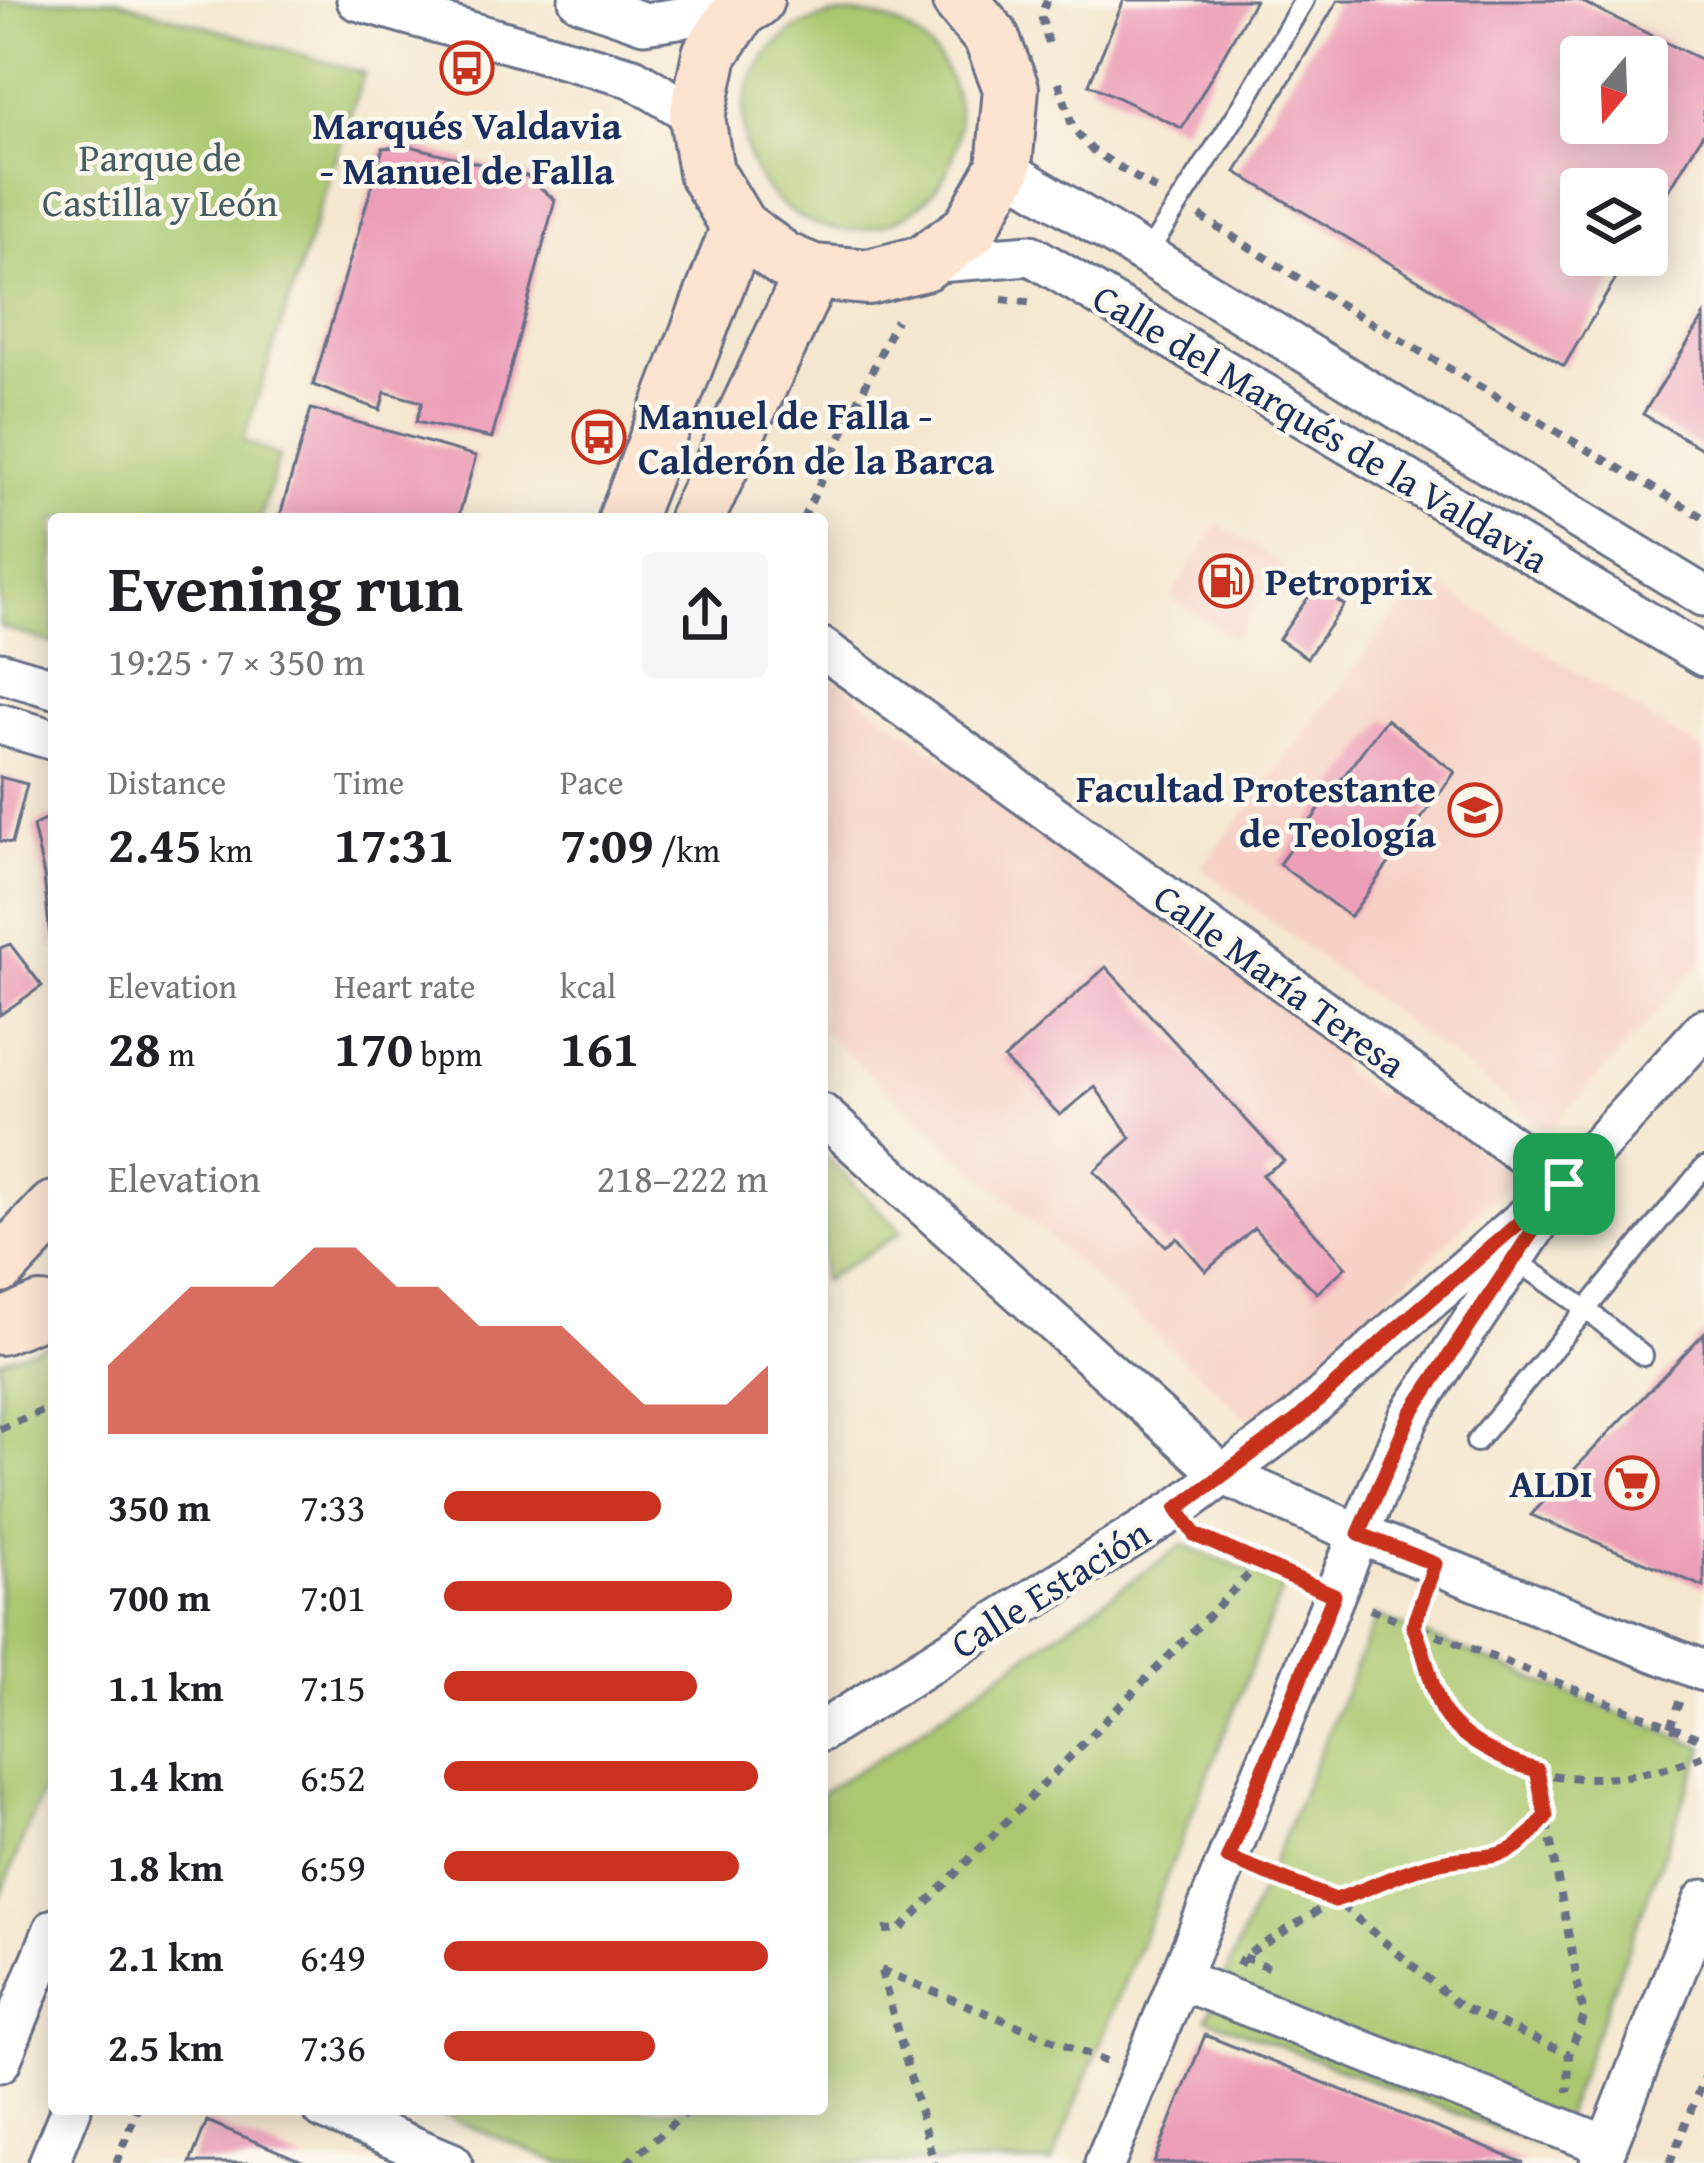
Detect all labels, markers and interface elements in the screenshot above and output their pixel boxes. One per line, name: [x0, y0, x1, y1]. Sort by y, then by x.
north arrow: [1560, 36, 1668, 144]
map controls: [1560, 36, 1668, 276]
bus stop icon: Marqués Valdavia - Manuel de Falla: [439, 40, 495, 96]
place label: Marqués Valdavia - Manuel de Falla: [312, 96, 622, 198]
park label: Parque de Castilla y León: [42, 128, 278, 230]
button: layers: [1560, 168, 1668, 276]
street label: Calle del Marqués de la Valdavia: [1083, 269, 1560, 587]
place label: Manuel de Falla - Calderón de la Barca: [638, 386, 994, 488]
bus stop icon: Manuel de Falla - Calderón de la Barca: [571, 409, 627, 465]
text: Evening run: [108, 538, 463, 635]
button: share: [642, 552, 768, 678]
place label: Petroprix: [1265, 552, 1433, 609]
fuel station icon: Petroprix: [1198, 553, 1254, 609]
text: 19:25 · 7 × 350 m: [108, 632, 365, 689]
text: Distance: [108, 758, 226, 806]
text: Time: [334, 758, 404, 806]
text: Pace: [560, 758, 623, 806]
place label: Facultad Protestante de Teología: [1076, 759, 1436, 861]
school or university icon: Facultad Protestante de Teología: [1447, 782, 1503, 838]
text: 2.45: [108, 806, 202, 881]
text: 17:31: [334, 806, 454, 881]
text: 7:09: [560, 806, 654, 881]
text: km: [202, 826, 253, 874]
text: /km: [654, 826, 720, 874]
street label: Calle María Teresa: [1143, 869, 1419, 1091]
text: Elevation: [108, 962, 237, 1010]
text: Heart rate: [334, 962, 476, 1010]
text: kcal: [560, 962, 616, 1010]
text: 28: [108, 1010, 161, 1085]
text: 170: [334, 1010, 413, 1085]
text: 161: [560, 1010, 639, 1085]
text: m: [161, 1030, 195, 1078]
text: bpm: [413, 1030, 482, 1078]
pin: [1513, 1133, 1615, 1235]
text: Elevation: [108, 1149, 261, 1206]
text: 218–222 m: [596, 1149, 768, 1206]
icon: arrive: [1531, 1151, 1597, 1217]
place label: ALDI: [1509, 1454, 1593, 1511]
supermarket icon: ALDI: [1604, 1455, 1660, 1511]
text: 350 m: [108, 1478, 211, 1535]
text: 7:33: [300, 1478, 366, 1535]
street label: Calle Estación: [939, 1504, 1161, 1672]
text: 700 m: [108, 1568, 211, 1625]
text: 7:01: [300, 1568, 366, 1625]
text: 1.1 km: [108, 1658, 224, 1715]
text: 7:15: [300, 1658, 366, 1715]
text: 1.4 km: [108, 1748, 224, 1805]
text: 6:52: [300, 1748, 366, 1805]
text: 1.8 km: [108, 1838, 224, 1895]
text: 6:59: [300, 1838, 366, 1895]
text: 2.1 km: [108, 1928, 224, 1985]
text: 6:49: [300, 1928, 366, 1985]
text: 2.5 km: [108, 2018, 224, 2075]
text: 7:36: [300, 2018, 366, 2075]

